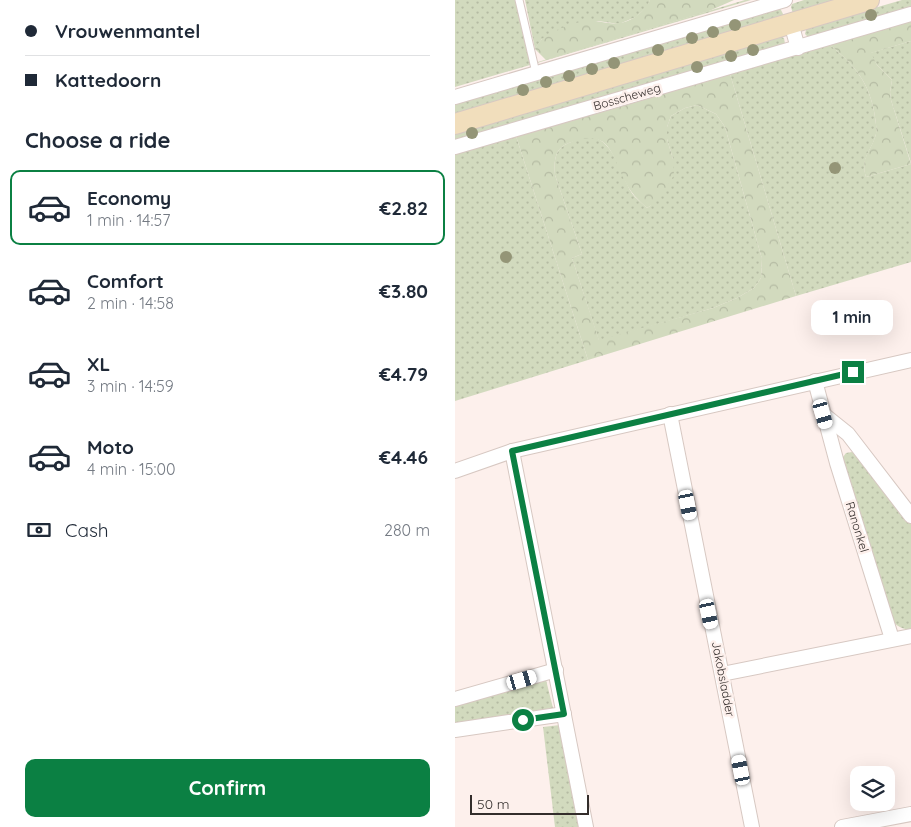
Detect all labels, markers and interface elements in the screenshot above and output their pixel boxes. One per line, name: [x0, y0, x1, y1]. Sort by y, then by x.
text: Vrouwenmantel: [55, 19, 200, 43]
text: Kattedoorn: [55, 68, 161, 92]
street label: Bosscheweg: [591, 80, 662, 113]
text: Choose a ride: [25, 126, 170, 154]
icon: car: [27, 185, 72, 230]
text: Economy: [87, 186, 171, 210]
text: €2.82: [379, 196, 428, 220]
text: 1 min · 14:57: [87, 210, 170, 230]
icon: car: [27, 268, 72, 313]
text: Comfort: [87, 269, 164, 293]
text: €3.80: [379, 279, 428, 303]
text: 2 min · 14:58: [87, 293, 174, 313]
callout: 1 min: [812, 300, 894, 334]
text: 1 min: [833, 307, 871, 327]
icon: car: [27, 351, 72, 396]
text: XL: [87, 352, 110, 376]
route end: [842, 361, 864, 383]
text: €4.79: [379, 362, 428, 386]
text: 3 min · 14:59: [87, 376, 174, 396]
car: [811, 398, 834, 430]
icon: car: [27, 434, 72, 479]
text: Moto: [87, 435, 134, 459]
text: €4.46: [379, 445, 428, 469]
text: 4 min · 15:00: [87, 459, 176, 479]
car: [677, 489, 698, 521]
street label: Ranonkel: [843, 500, 872, 554]
icon: cash: [25, 516, 53, 544]
text: Cash: [65, 518, 109, 542]
text: 280 m: [384, 520, 430, 540]
car: [698, 598, 719, 630]
street label: Jakobsladder: [709, 640, 738, 718]
car: [505, 669, 538, 691]
route start: [512, 709, 534, 731]
car: [730, 754, 751, 786]
button: Confirm: [25, 759, 430, 817]
map controls: [850, 766, 895, 811]
button: layers: [850, 766, 895, 811]
scale bar: [470, 792, 589, 815]
text: 50 m: [477, 795, 510, 813]

